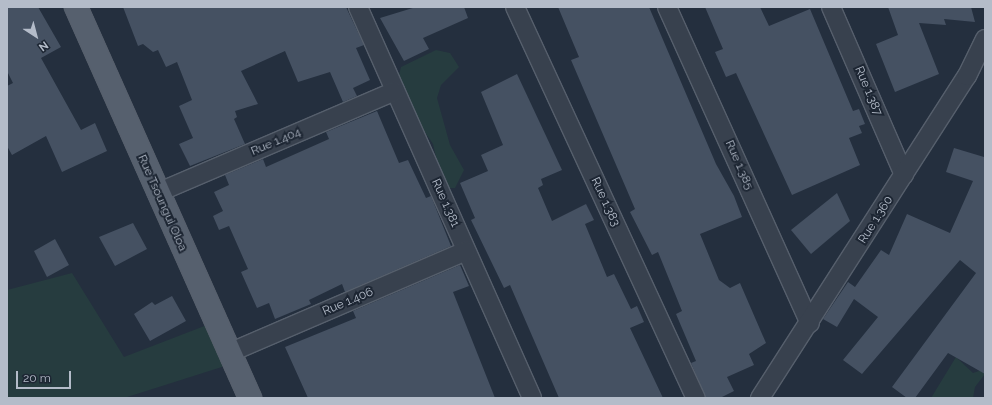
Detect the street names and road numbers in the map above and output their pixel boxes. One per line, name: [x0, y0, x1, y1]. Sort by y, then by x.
street label: Rue 1.387: [851, 64, 885, 118]
street label: Rue 1.404: [249, 125, 303, 159]
street label: Rue 1.385: [722, 138, 756, 192]
street label: Rue Tsoungui Oloa: [134, 152, 190, 254]
street label: Rue 1.383: [587, 175, 623, 229]
street label: Rue 1.381: [428, 177, 462, 229]
street label: Rue 1.360: [856, 194, 896, 246]
street label: Rue 1.406: [321, 285, 375, 319]

